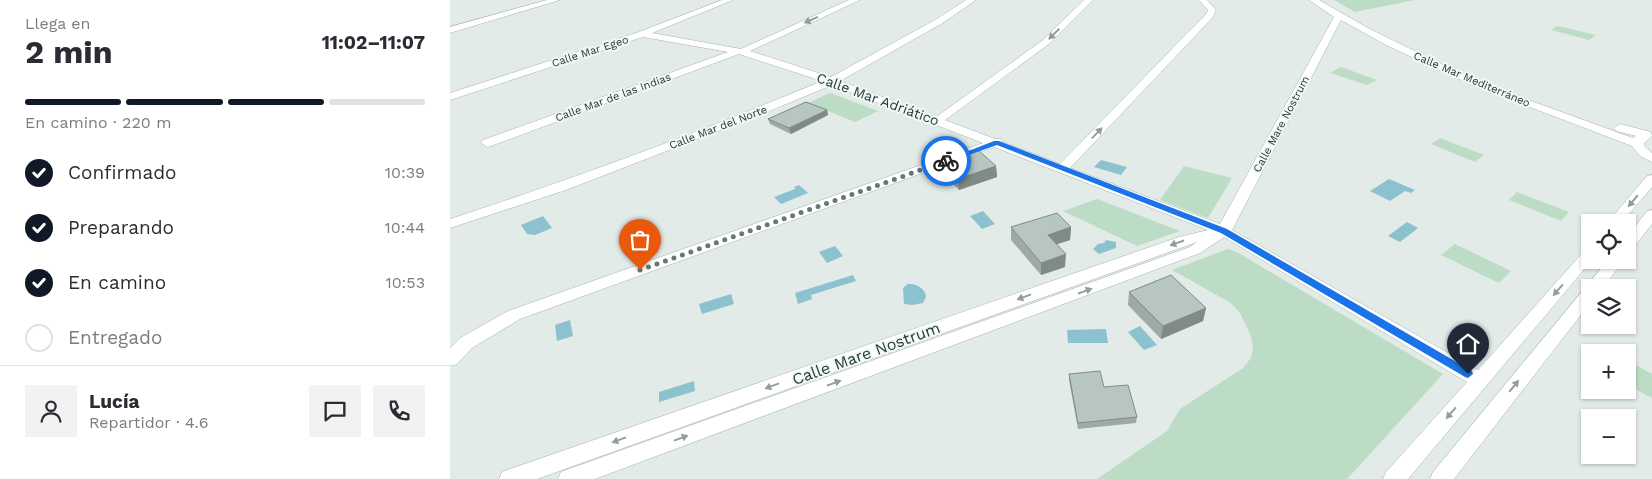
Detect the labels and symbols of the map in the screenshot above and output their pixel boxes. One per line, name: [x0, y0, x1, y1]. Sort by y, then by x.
one-way arrow: [804, 17, 818, 25]
one-way arrow: [1048, 28, 1060, 40]
street label: Calle Mar Egeo: [550, 33, 630, 70]
street label: Calle Mar Mediterráneo: [1412, 49, 1532, 110]
street label: Calle Mar Adriático: [815, 69, 941, 129]
street label: Calle Mar de las Indias: [554, 70, 673, 124]
street label: Calle Mare Nostrum: [1251, 74, 1312, 175]
street label: Calle Mar del Norte: [667, 103, 769, 152]
one-way arrow: [1090, 127, 1102, 139]
courier: [921, 136, 971, 186]
one-way arrow: [1628, 194, 1639, 207]
pin: [619, 219, 661, 270]
one-way arrow: [1169, 239, 1184, 247]
one-way arrow: [1552, 284, 1564, 296]
one-way arrow: [1078, 287, 1093, 295]
one-way arrow: [1016, 293, 1031, 301]
street label: Calle Mare Nostrum: [790, 318, 943, 389]
pin: [1447, 323, 1489, 374]
one-way arrow: [826, 379, 841, 386]
one-way arrow: [1509, 380, 1520, 393]
one-way arrow: [764, 383, 779, 390]
one-way arrow: [1445, 406, 1457, 418]
one-way arrow: [674, 434, 689, 442]
one-way arrow: [611, 437, 626, 445]

